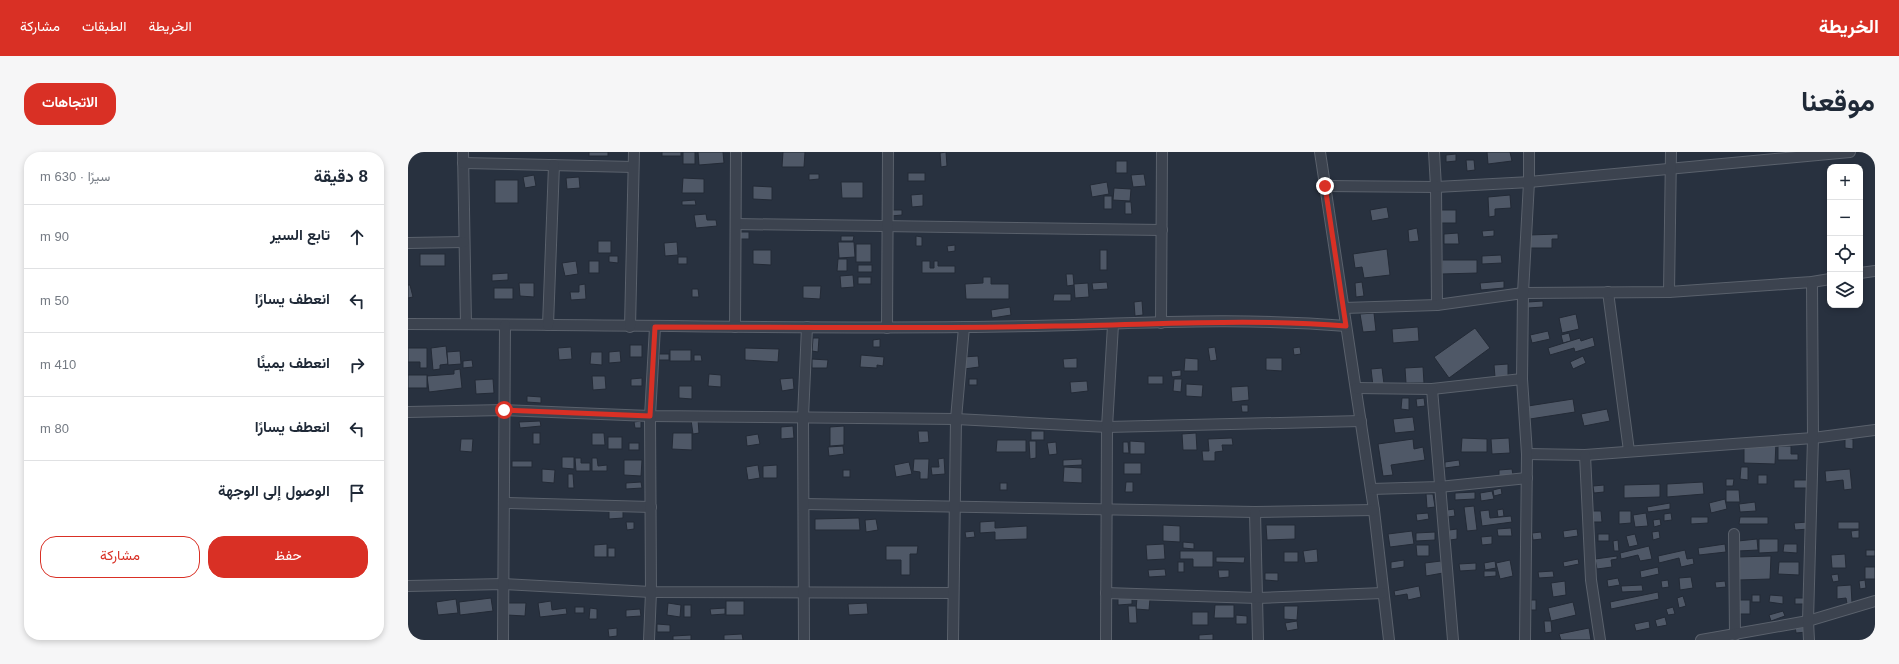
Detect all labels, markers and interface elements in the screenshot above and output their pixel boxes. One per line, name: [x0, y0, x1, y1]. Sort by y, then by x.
text: الخريطة: [1819, 16, 1879, 37]
text: مشاركة: [20, 18, 60, 34]
text: الطبقات: [82, 18, 126, 34]
text: الخريطة: [148, 18, 192, 34]
button: الاتجاهات: [24, 83, 116, 125]
text: موقعنا: [1801, 86, 1875, 117]
map controls: [1827, 164, 1863, 308]
button: +: [1827, 164, 1863, 200]
text: 8 دقيقة: [314, 167, 368, 186]
text: سيرًا · 630 m: [40, 169, 110, 184]
route end: [1316, 177, 1334, 195]
button: −: [1827, 200, 1863, 236]
text: تابع السير: [270, 226, 330, 243]
icon: ahead: [346, 226, 368, 248]
text: 90 m: [40, 229, 69, 244]
button: locate: [1827, 236, 1863, 272]
button: layers: [1827, 272, 1863, 308]
text: انعطف يسارًا: [255, 290, 330, 307]
icon: left: [346, 290, 368, 312]
text: 50 m: [40, 293, 69, 308]
text: انعطف يمينًا: [257, 354, 330, 371]
icon: right: [346, 354, 368, 376]
text: 410 m: [40, 357, 76, 372]
route start: [495, 401, 513, 419]
text: انعطف يسارًا: [255, 418, 330, 435]
icon: left: [346, 418, 368, 440]
text: 80 m: [40, 421, 69, 436]
text: الوصول إلى الوجهة: [218, 482, 330, 499]
icon: arrive: [346, 482, 368, 504]
button: مشاركة: [40, 536, 200, 578]
button: حفظ: [208, 536, 368, 578]

